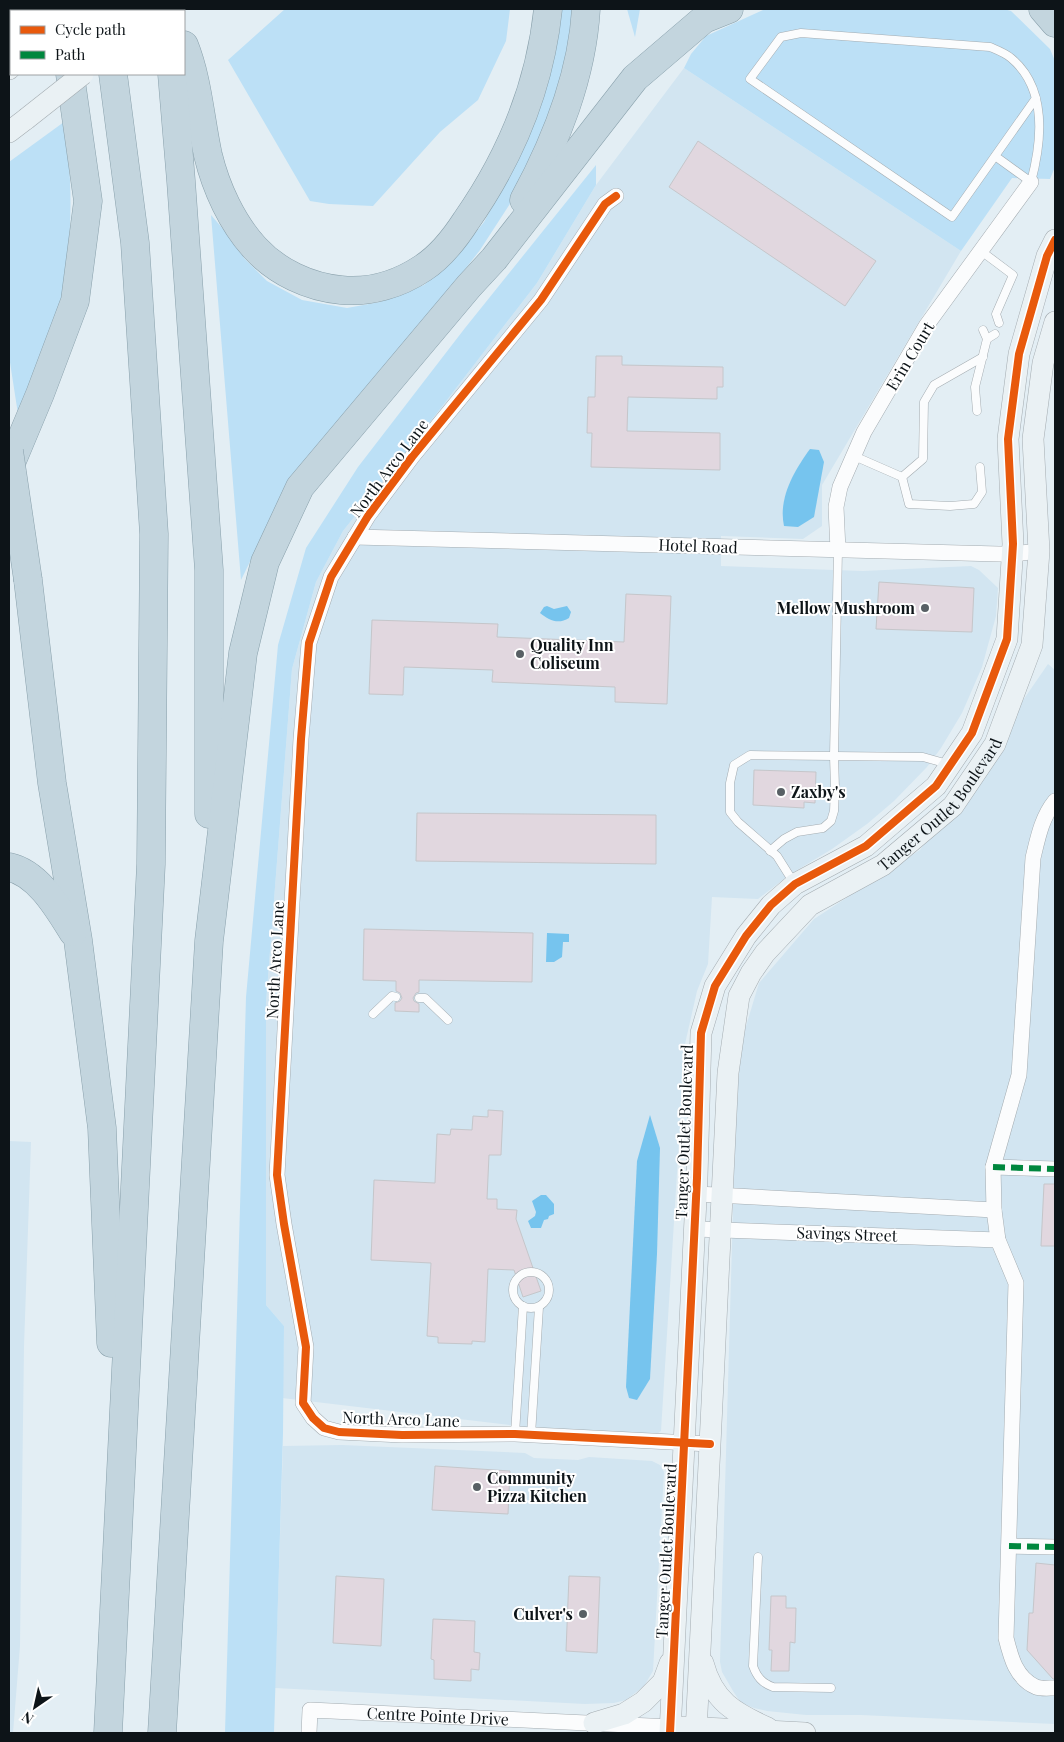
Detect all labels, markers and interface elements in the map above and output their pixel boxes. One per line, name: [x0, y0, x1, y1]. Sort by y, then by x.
legend: [10, 10, 185, 75]
text: Cycle path: [55, 19, 126, 39]
text: Path: [55, 44, 85, 64]
street label: Erin Court: [881, 317, 939, 394]
street label: North Arco Lane: [345, 414, 432, 521]
street label: Hotel Road: [658, 534, 738, 557]
place label: Mellow Mushroom: [777, 597, 916, 618]
marker: Mellow Mushroom: [919, 602, 931, 614]
place label: Quality Inn Coliseum: [530, 634, 614, 673]
marker: Quality Inn Coliseum: [514, 648, 526, 660]
street label: Tanger Outlet Boulevard: [873, 735, 1006, 875]
place label: Zaxby's: [791, 781, 846, 802]
marker: Zaxby's: [775, 786, 787, 798]
street label: North Arco Lane: [261, 901, 288, 1019]
street label: Tanger Outlet Boulevard: [670, 1044, 697, 1220]
street label: Savings Street: [796, 1221, 898, 1246]
street label: North Arco Lane: [342, 1406, 460, 1431]
street label: Tanger Outlet Boulevard: [650, 1463, 681, 1639]
place label: Community Pizza Kitchen: [487, 1467, 587, 1506]
marker: Community Pizza Kitchen: [471, 1481, 483, 1493]
place label: Culver's: [513, 1603, 573, 1624]
marker: Culver's: [577, 1608, 589, 1620]
north arrow: [10, 1682, 60, 1732]
street label: Centre Pointe Drive: [366, 1702, 510, 1729]
text: N: [18, 1707, 37, 1729]

